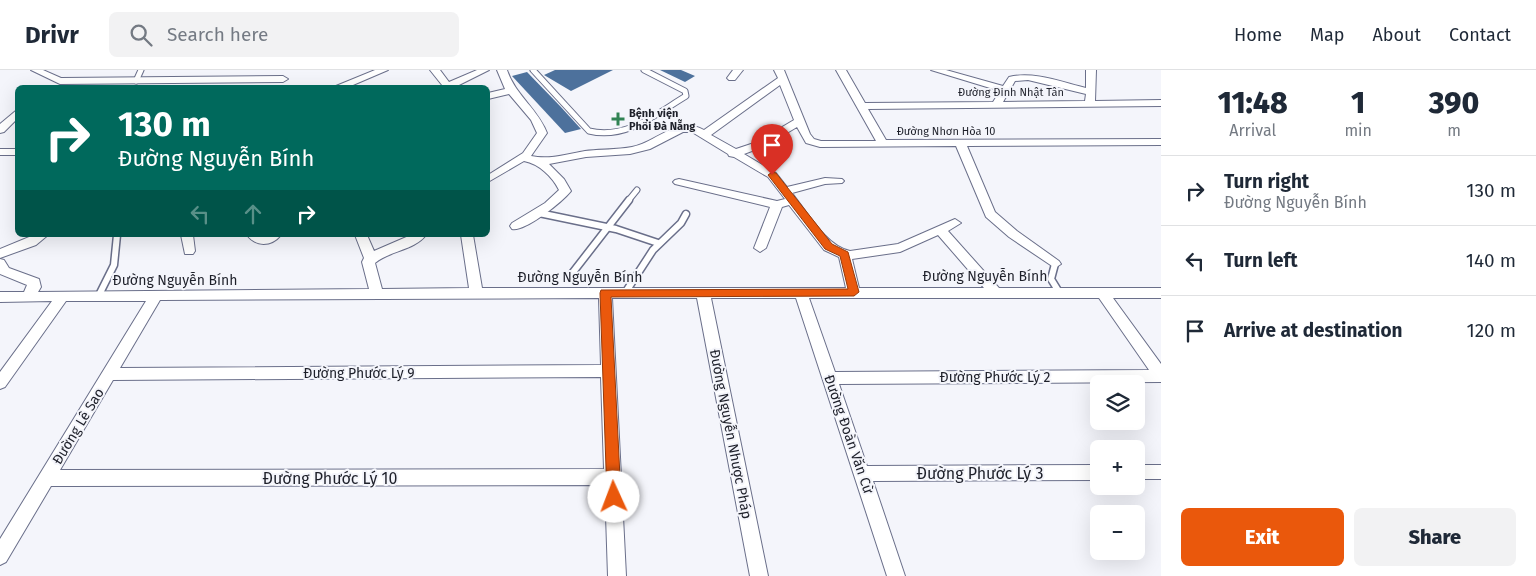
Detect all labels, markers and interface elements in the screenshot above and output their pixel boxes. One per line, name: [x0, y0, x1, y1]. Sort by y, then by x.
search box: [109, 12, 459, 57]
text: Drivr: [25, 21, 79, 49]
icon: search: [127, 21, 155, 49]
text: Search here: [167, 23, 268, 46]
text: Home: [1234, 24, 1282, 46]
text: Map: [1310, 24, 1344, 46]
text: About: [1372, 24, 1421, 46]
text: Contact: [1449, 24, 1511, 46]
text: 11:48: [1218, 85, 1288, 121]
text: 1: [1351, 85, 1365, 121]
text: 390: [1429, 85, 1479, 121]
street label: Đường Đinh Nhật Tân: [958, 86, 1064, 99]
text: 130 m: [118, 103, 211, 145]
icon: right: [35, 105, 100, 170]
place label: Bệnh viện Phổi Đà Nẵng: [629, 107, 696, 133]
marker: Bệnh viện Phổi Đà Nẵng: [611, 112, 625, 126]
text: Arrival: [1229, 121, 1276, 140]
text: min: [1344, 121, 1372, 140]
text: m: [1447, 121, 1461, 140]
pin: [751, 124, 793, 175]
street label: Đường Nhơn Hòa 10: [897, 125, 995, 138]
icon: arrive: [758, 131, 786, 159]
text: Đường Nguyễn Bính: [118, 145, 314, 172]
text: Turn right: [1224, 170, 1309, 193]
icon: right: [1181, 177, 1209, 205]
text: 130 m: [1466, 179, 1516, 202]
text: Đường Nguyễn Bính: [1224, 193, 1367, 212]
icon: left: [186, 200, 214, 228]
icon: ahead: [239, 200, 267, 228]
icon: right: [292, 200, 320, 228]
icon: left: [1181, 247, 1209, 275]
text: Turn left: [1224, 249, 1298, 272]
text: 140 m: [1466, 249, 1516, 272]
street label: Đường Nguyễn Bính: [923, 268, 1047, 285]
street label: Đường Nguyễn Bính: [518, 269, 642, 286]
street label: Đường Nguyễn Bính: [113, 272, 237, 289]
icon: arrive: [1181, 317, 1209, 345]
text: Arrive at destination: [1224, 319, 1403, 342]
text: 120 m: [1466, 319, 1516, 342]
street label: Đường Nguyễn Nhược Pháp: [706, 348, 755, 520]
street label: Đường Phước Lý 9: [303, 365, 415, 382]
street label: Đường Phước Lý 2: [939, 369, 1051, 386]
street label: Đường Đoàn Văn Cừ: [820, 373, 877, 496]
map controls: [1090, 375, 1145, 560]
button: layers: [1090, 375, 1145, 430]
street label: Đường Lê Sao: [49, 385, 108, 468]
button: +: [1090, 440, 1145, 495]
street label: Đường Phước Lý 3: [917, 464, 1043, 483]
street label: Đường Phước Lý 10: [263, 469, 397, 488]
position arrow: [587, 470, 639, 522]
button: −: [1090, 505, 1145, 560]
button: Exit: [1181, 508, 1344, 566]
button: Share: [1354, 508, 1516, 566]

